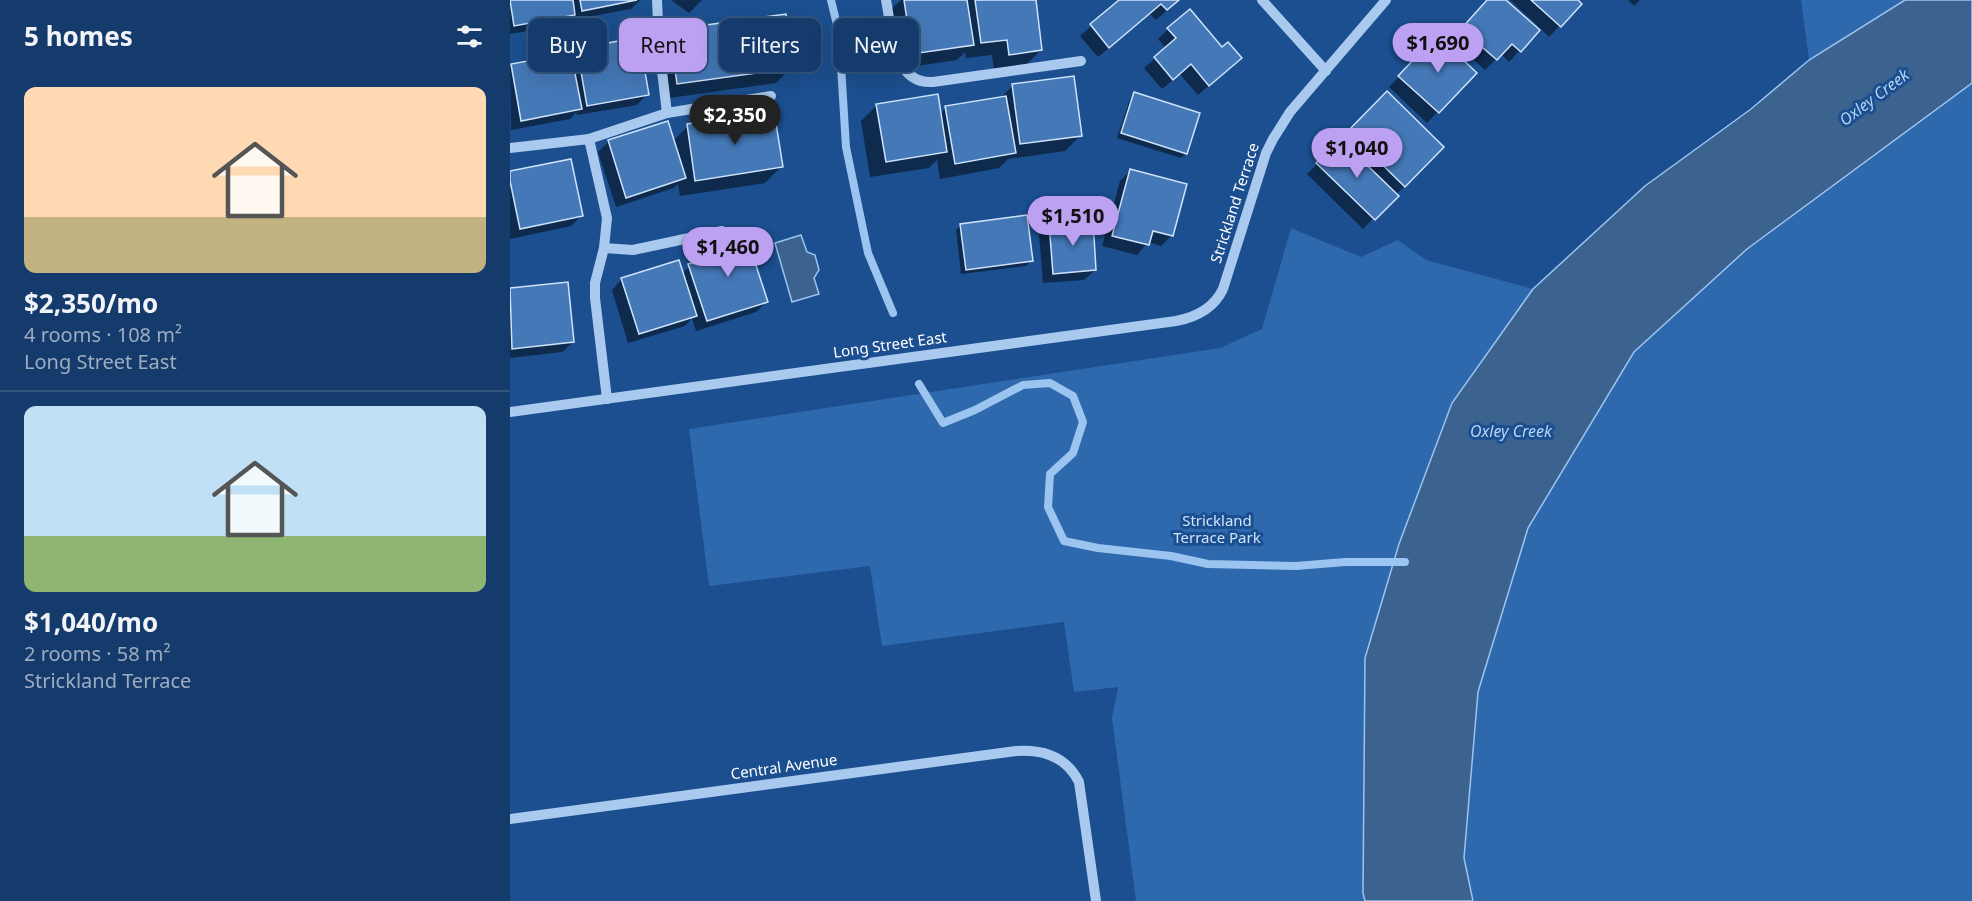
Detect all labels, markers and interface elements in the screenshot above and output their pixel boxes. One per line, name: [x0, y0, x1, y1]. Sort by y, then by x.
text: 5 homes: [24, 18, 133, 54]
chip: Buy: [528, 18, 607, 72]
chip: Rent: [619, 18, 707, 72]
chip: Filters: [719, 18, 821, 72]
chip: New: [833, 18, 919, 72]
icon: filters: [453, 20, 486, 53]
pin: $1,690: [1389, 23, 1487, 74]
text: $1,690: [1407, 29, 1469, 56]
water label: Oxley Creek: [1835, 63, 1914, 130]
pin: $2,350: [686, 95, 784, 146]
text: $2,350: [704, 101, 766, 128]
icon: home: [201, 126, 309, 234]
pin: $1,040: [1308, 128, 1406, 179]
text: $1,040: [1326, 134, 1388, 161]
street label: Strickland Terrace: [1205, 140, 1263, 265]
pin: $1,510: [1024, 196, 1122, 247]
text: $1,510: [1042, 202, 1104, 229]
pin: $1,460: [679, 227, 777, 278]
text: $1,460: [697, 233, 759, 260]
text: $2,350/mo: [24, 285, 158, 321]
text: 4 rooms · 108 m²: [24, 321, 182, 348]
street label: Long Street East: [832, 326, 949, 362]
text: Long Street East: [24, 348, 177, 375]
water label: Oxley Creek: [1470, 420, 1553, 442]
icon: home: [201, 445, 309, 553]
park label: Strickland Terrace Park: [1173, 510, 1261, 547]
text: $1,040/mo: [24, 604, 158, 640]
text: 2 rooms · 58 m²: [24, 640, 171, 667]
text: Strickland Terrace: [24, 667, 191, 694]
street label: Central Avenue: [729, 749, 838, 783]

